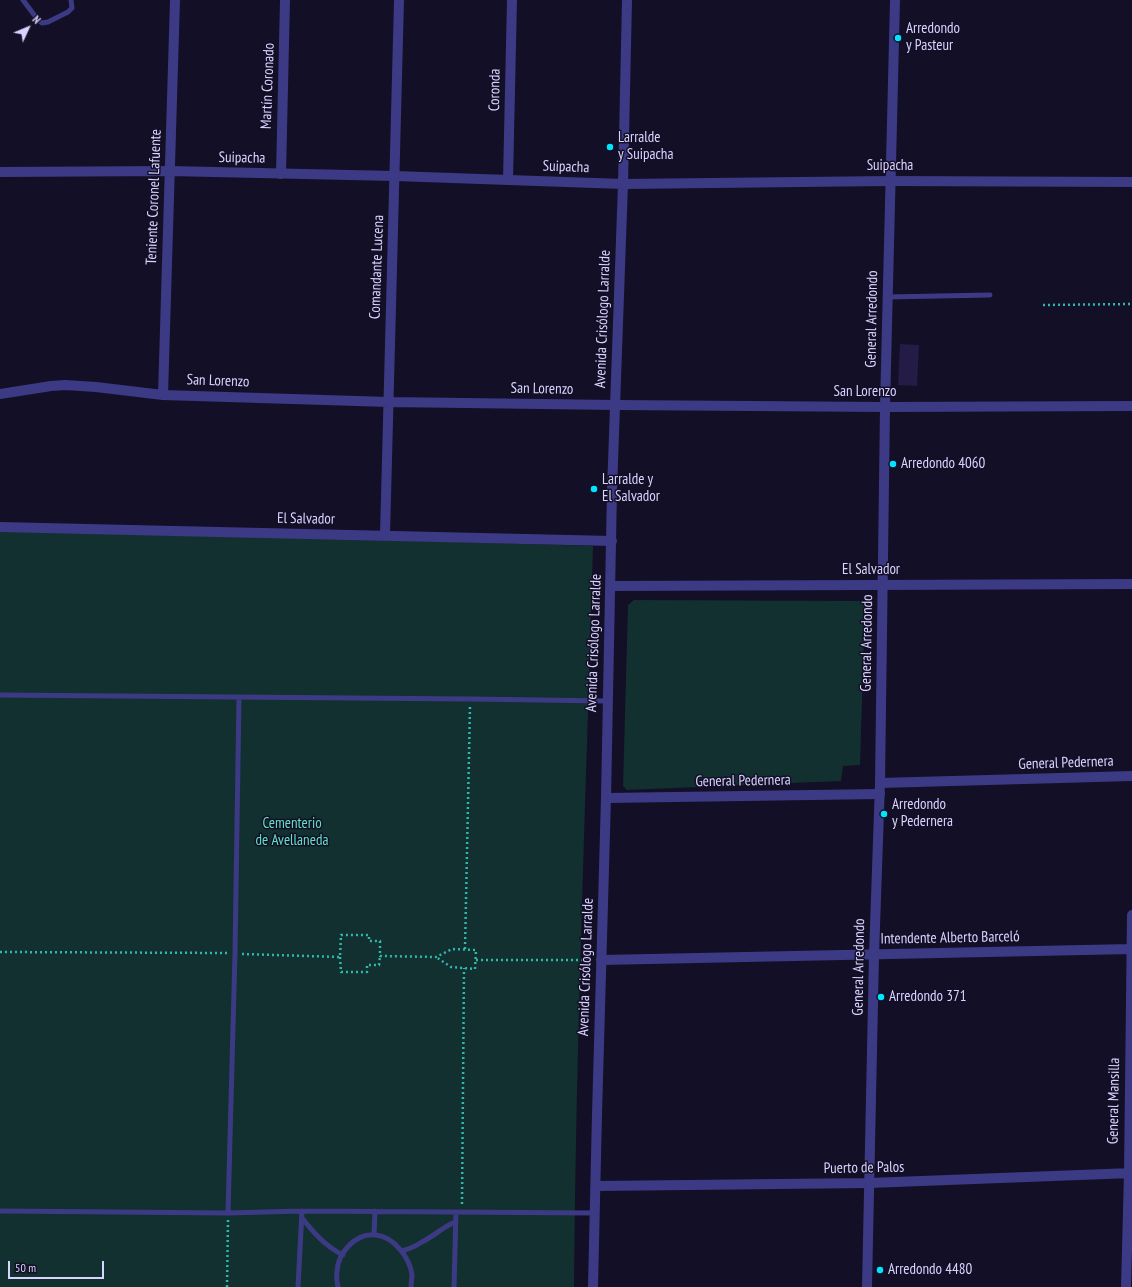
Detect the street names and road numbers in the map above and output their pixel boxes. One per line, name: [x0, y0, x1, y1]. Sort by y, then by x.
street label: Martín Coronado: [258, 43, 278, 129]
street label: Coronda: [486, 69, 504, 111]
street label: Teniente Coronel Lafuente: [143, 129, 165, 265]
street label: Suipacha: [219, 149, 265, 167]
street label: Suipacha: [542, 157, 590, 177]
street label: Suipacha: [867, 157, 913, 175]
street label: Comandante Lucena: [366, 215, 388, 319]
street label: Avenida Crisólogo Larralde: [592, 250, 614, 388]
street label: General Arredondo: [862, 270, 882, 368]
street label: San Lorenzo: [186, 371, 250, 391]
street label: San Lorenzo: [510, 379, 574, 399]
street label: San Lorenzo: [834, 383, 896, 401]
street label: El Salvador: [277, 509, 335, 529]
street label: El Salvador: [842, 561, 900, 579]
street label: Avenida Crisólogo Larralde: [583, 574, 605, 712]
street label: General Arredondo: [857, 594, 877, 692]
street label: General Pedernera: [1018, 752, 1114, 774]
street label: General Pedernera: [695, 771, 791, 791]
street label: Avenida Crisólogo Larralde: [575, 898, 597, 1036]
street label: General Arredondo: [849, 918, 869, 1016]
street label: Intendente Alberto Barceló: [880, 928, 1020, 948]
street label: General Mansilla: [1104, 1058, 1124, 1144]
street label: Puerto de Palos: [824, 1158, 904, 1178]

